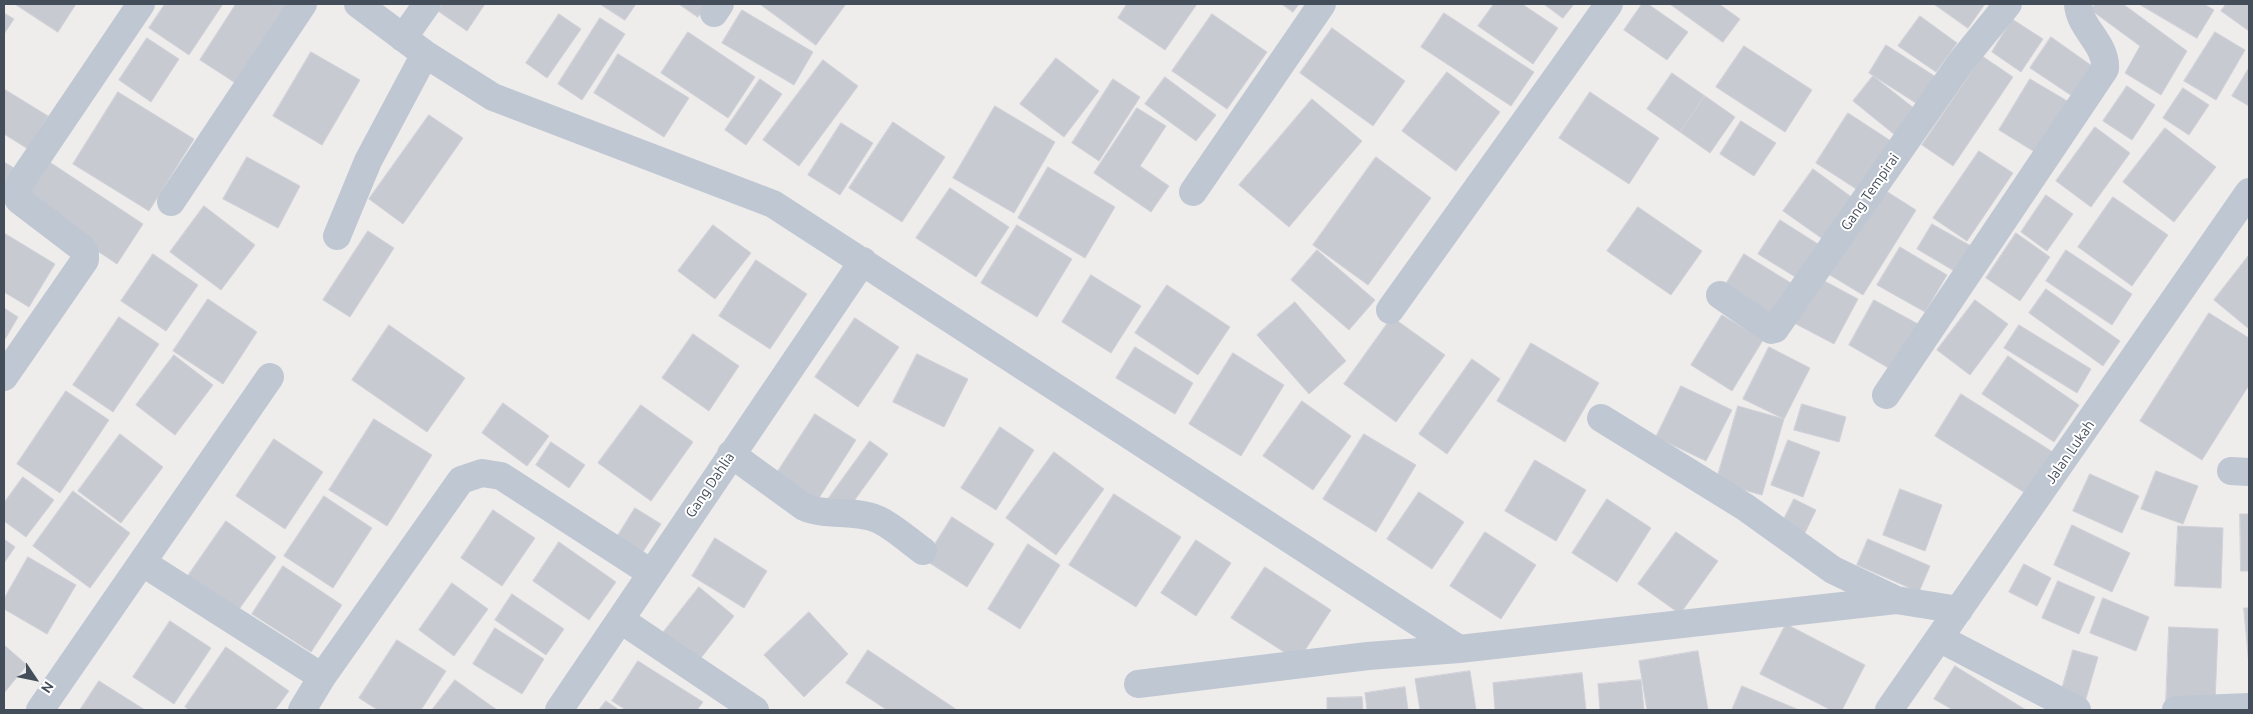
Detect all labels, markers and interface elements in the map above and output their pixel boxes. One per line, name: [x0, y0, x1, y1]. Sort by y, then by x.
street label: Gang Tempirai: [1837, 150, 1903, 234]
street label: Jalan Lukah: [2042, 417, 2098, 487]
street label: Gang Dahlia: [682, 449, 738, 521]
north arrow: [10, 654, 60, 704]
text: N: [38, 679, 57, 696]

